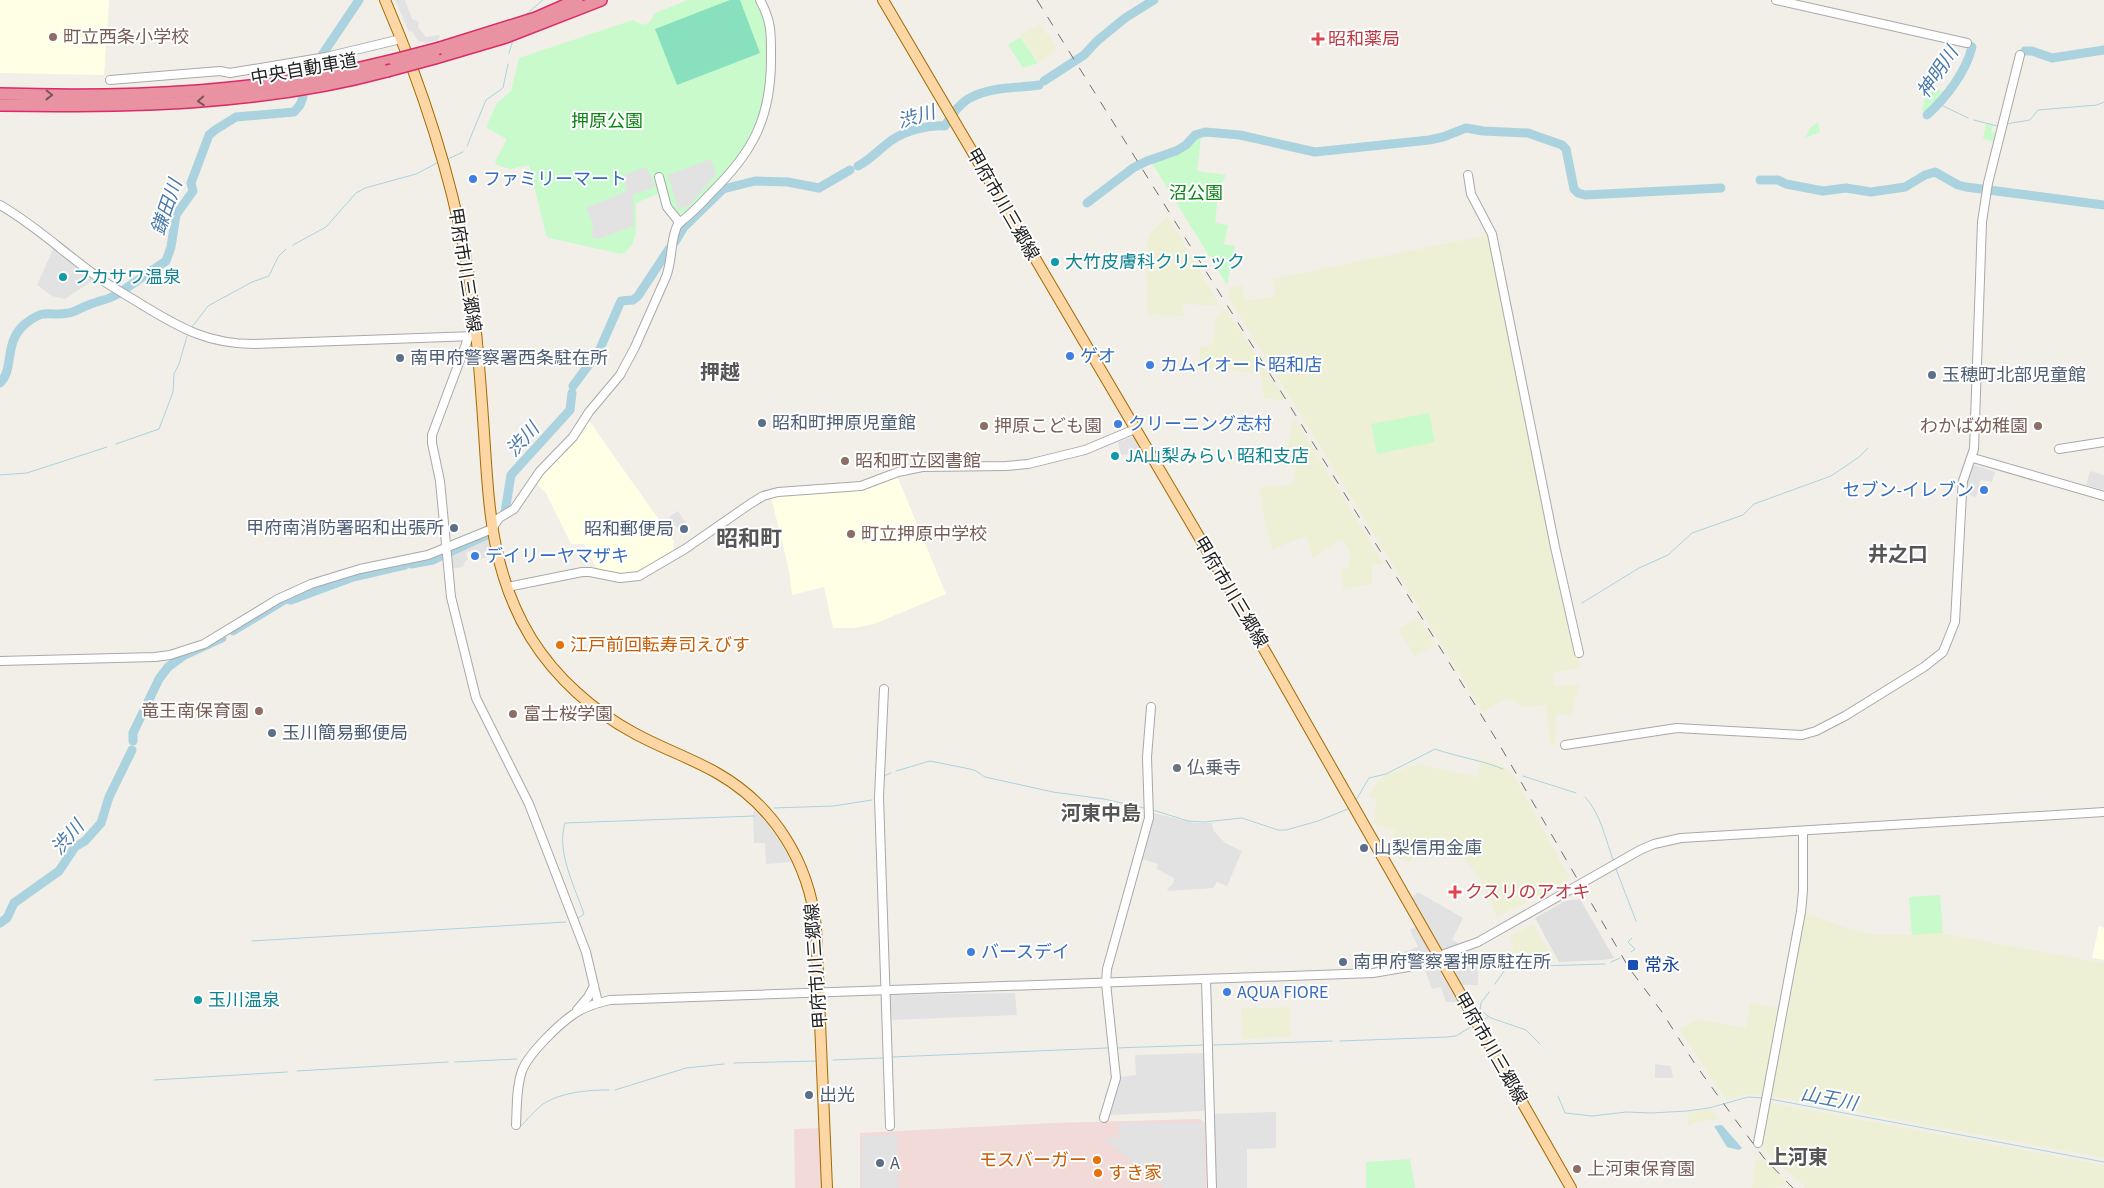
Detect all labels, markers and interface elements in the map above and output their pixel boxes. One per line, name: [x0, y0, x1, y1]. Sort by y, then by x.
place label: 町立西条小学校: [63, 25, 189, 50]
place label: 昭和薬局: [1328, 27, 1400, 52]
marker: 町立西条小学校: [47, 31, 59, 43]
marker: 昭和薬局: [1312, 33, 1324, 45]
water label: 神明川: [1911, 40, 1966, 104]
street label: 中央自動車道: [249, 48, 359, 91]
one-way arrow: [45, 90, 53, 101]
one-way arrow: [197, 96, 205, 107]
water label: 渋川: [894, 99, 940, 136]
park label: 押原公園: [571, 109, 643, 134]
street label: 甲府市川三郷線: [960, 143, 1045, 265]
place label: ファミリーマート: [483, 167, 627, 192]
marker: ファミリーマート: [467, 173, 479, 185]
water label: 鎌田川: [145, 174, 190, 239]
park label: 沼公園: [1169, 181, 1223, 206]
street label: 甲府市川三郷線: [442, 206, 487, 334]
place label: 大竹皮膚科クリニック: [1065, 250, 1245, 275]
marker: 大竹皮膚科クリニック: [1049, 256, 1061, 268]
place label: フカサワ温泉: [73, 265, 181, 290]
marker: フカサワ温泉: [57, 271, 69, 283]
place label: ゲオ: [1080, 344, 1116, 369]
place label: 南甲府警察署西条駐在所: [410, 346, 608, 371]
marker: ゲオ: [1064, 350, 1076, 362]
marker: 南甲府警察署西条駐在所: [394, 352, 406, 364]
place label: カムイオート昭和店: [1160, 353, 1322, 378]
district label: 押越: [700, 359, 740, 387]
marker: カムイオート昭和店: [1144, 359, 1156, 371]
place label: 玉穂町北部児童館: [1942, 363, 2086, 388]
marker: 玉穂町北部児童館: [1926, 369, 1938, 381]
place label: 昭和町押原児童館: [772, 411, 916, 436]
place label: クリーニング志村: [1128, 412, 1272, 437]
place label: 押原こども園: [994, 414, 1102, 439]
place label: わかば幼稚園: [1920, 414, 2028, 439]
water label: 渋川: [500, 415, 547, 463]
marker: 昭和町押原児童館: [756, 417, 768, 429]
marker: クリーニング志村: [1112, 418, 1124, 430]
marker: 押原こども園: [978, 420, 990, 432]
marker: わかば幼稚園: [2032, 420, 2044, 432]
place label: JA山梨みらい 昭和支店: [1125, 444, 1309, 469]
place label: 昭和町立図書館: [855, 449, 981, 474]
marker: JA山梨みらい 昭和支店: [1109, 450, 1121, 462]
marker: 昭和町立図書館: [839, 455, 851, 467]
place label: セブン-イレブン: [1842, 478, 1974, 503]
marker: セブン-イレブン: [1978, 484, 1990, 496]
place label: 甲府南消防署昭和出張所: [246, 516, 444, 541]
place label: 昭和郵便局: [584, 517, 674, 542]
marker: 甲府南消防署昭和出張所: [448, 522, 460, 534]
place label: 町立押原中学校: [861, 522, 987, 547]
marker: 昭和郵便局: [678, 523, 690, 535]
district label: 昭和町: [716, 523, 782, 555]
marker: 町立押原中学校: [845, 528, 857, 540]
street label: 甲府市川三郷線: [1187, 532, 1274, 653]
district label: 井之口: [1868, 541, 1928, 569]
place label: デイリーヤマザキ: [485, 544, 629, 569]
marker: デイリーヤマザキ: [469, 550, 481, 562]
place label: 江戸前回転寿司えびす: [570, 633, 750, 658]
marker: 江戸前回転寿司えびす: [554, 639, 566, 651]
place label: 竜王南保育園: [141, 699, 249, 724]
place label: 富士桜学園: [523, 702, 613, 727]
marker: 竜王南保育園: [253, 705, 265, 717]
marker: 富士桜学園: [507, 708, 519, 720]
place label: 玉川簡易郵便局: [282, 721, 408, 746]
marker: 玉川簡易郵便局: [266, 727, 278, 739]
place label: 仏乗寺: [1187, 756, 1241, 781]
marker: 仏乗寺: [1171, 762, 1183, 774]
district label: 河東中島: [1061, 800, 1141, 828]
water label: 渋川: [45, 813, 92, 861]
place label: 山梨信用金庫: [1374, 836, 1482, 861]
marker: 山梨信用金庫: [1358, 842, 1370, 854]
place label: クスリのアオキ: [1465, 880, 1590, 905]
marker: クスリのアオキ: [1449, 886, 1461, 898]
street label: 甲府市川三郷線: [800, 902, 833, 1030]
place label: バースデイ: [981, 940, 1070, 965]
marker: バースデイ: [965, 946, 977, 958]
place label: 南甲府警察署押原駐在所: [1353, 950, 1551, 975]
place label: 常永: [1644, 953, 1680, 978]
marker: 南甲府警察署押原駐在所: [1337, 956, 1349, 968]
marker: 常永: [1626, 958, 1640, 972]
place label: AQUA FIORE: [1237, 980, 1329, 1005]
marker: AQUA FIORE: [1221, 986, 1233, 998]
street label: 甲府市川三郷線: [1448, 987, 1533, 1109]
place label: 玉川温泉: [208, 988, 280, 1013]
marker: 玉川温泉: [192, 994, 204, 1006]
water label: 山王川: [1798, 1081, 1861, 1119]
place label: 出光: [819, 1083, 855, 1108]
marker: 出光: [803, 1089, 815, 1101]
district label: 上河東: [1768, 1144, 1828, 1172]
place label: モスバーガー: [979, 1148, 1087, 1173]
place label: A: [890, 1151, 900, 1176]
marker: モスバーガー: [1091, 1154, 1103, 1166]
marker: A: [874, 1157, 886, 1169]
place label: 上河東保育園: [1587, 1157, 1695, 1182]
place label: すき家: [1108, 1161, 1162, 1186]
marker: 上河東保育園: [1571, 1163, 1583, 1175]
marker: すき家: [1092, 1167, 1104, 1179]

